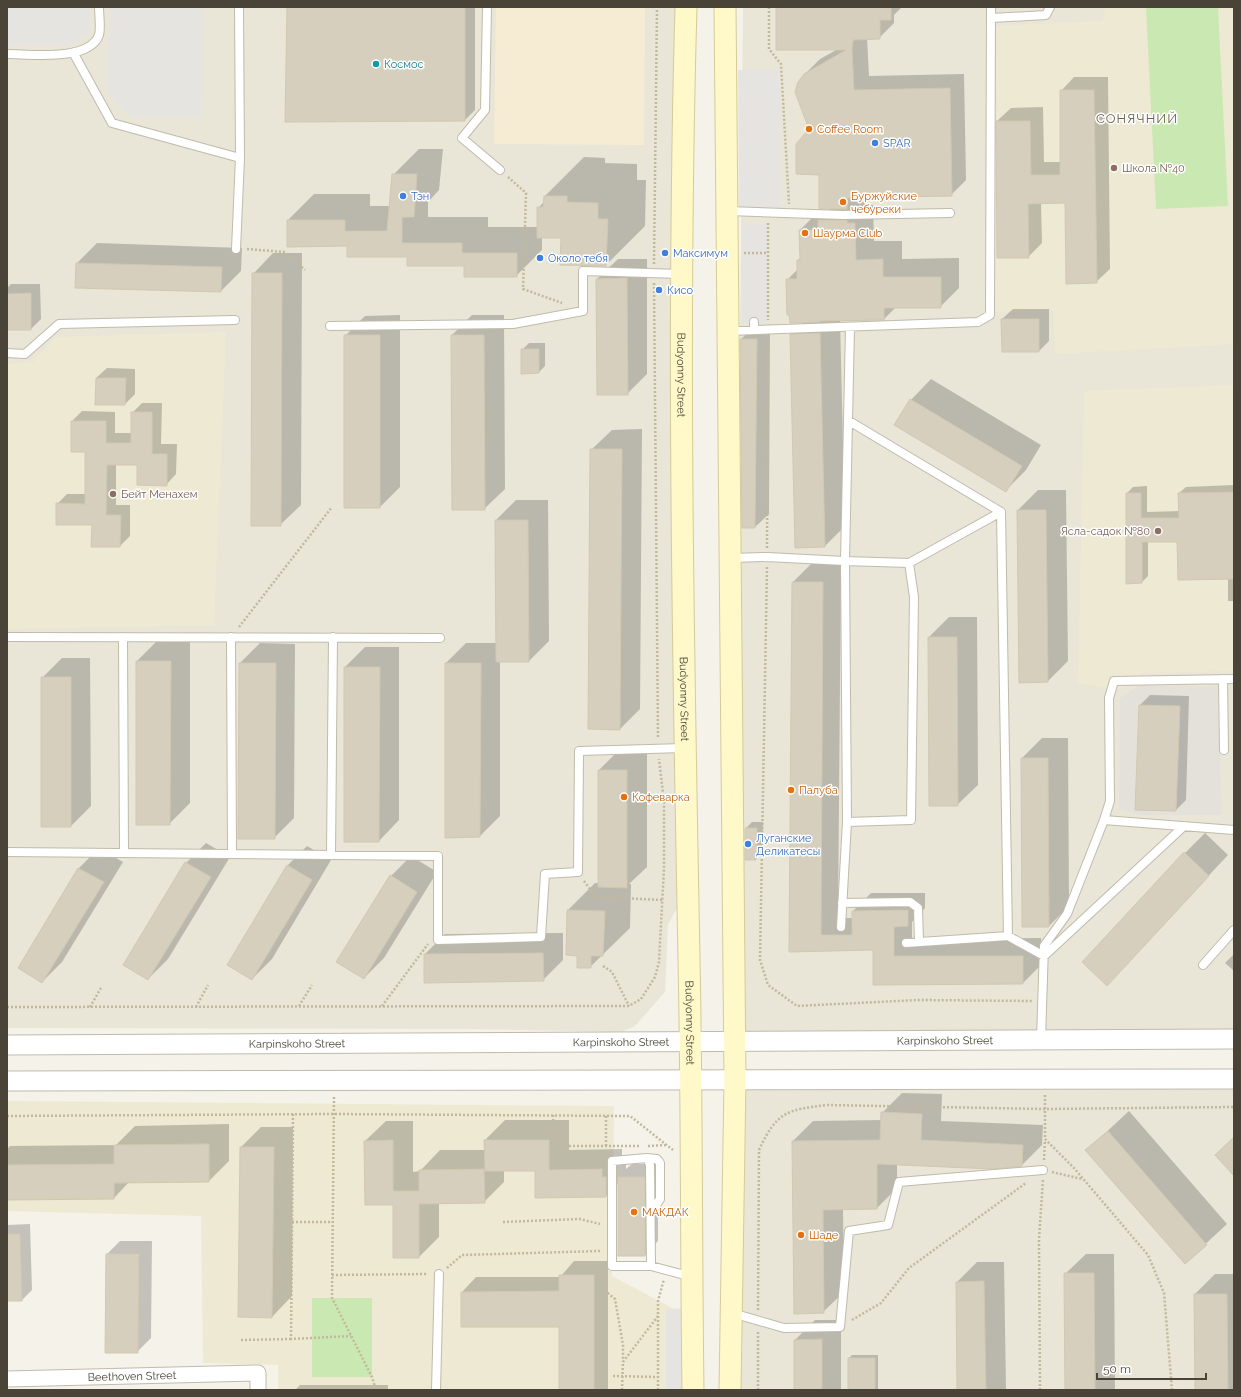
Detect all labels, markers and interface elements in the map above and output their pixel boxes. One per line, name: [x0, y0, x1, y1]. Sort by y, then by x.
place label: Космос: [384, 58, 424, 71]
marker: Космос: [371, 59, 381, 69]
district label: СОНЯЧНИЙ: [1096, 111, 1178, 126]
place label: Coffee Room: [817, 123, 883, 136]
marker: Coffee Room: [804, 124, 814, 134]
place label: SPAR: [883, 137, 911, 150]
marker: SPAR: [870, 138, 880, 148]
place label: Школа №40: [1122, 162, 1185, 175]
marker: Школа №40: [1109, 163, 1119, 173]
place label: Тэн: [411, 190, 429, 203]
place label: Буржуйские чебуреки: [851, 190, 917, 216]
marker: Тэн: [398, 191, 408, 201]
marker: Буржуйские чебуреки: [838, 197, 848, 207]
place label: Шаурма Club: [813, 227, 883, 240]
marker: Шаурма Club: [800, 228, 810, 238]
place label: Максимум: [673, 247, 728, 260]
marker: Максимум: [660, 248, 670, 258]
place label: Около тебя: [548, 252, 608, 265]
marker: Около тебя: [535, 253, 545, 263]
place label: Кисо: [667, 284, 693, 297]
marker: Кисо: [654, 285, 664, 295]
street label: Budyonny Street: [674, 333, 688, 418]
place label: Бейт Менахем: [121, 488, 197, 501]
marker: Бейт Менахем: [108, 489, 118, 499]
place label: Ясла-садок №80: [1061, 525, 1150, 538]
marker: Ясла-садок №80: [1153, 526, 1163, 536]
street label: Budyonny Street: [677, 656, 691, 742]
place label: Палуба: [799, 784, 838, 797]
marker: Палуба: [786, 785, 796, 795]
place label: Кофеварка: [632, 791, 690, 804]
marker: Кофеварка: [619, 792, 629, 802]
place label: Луганские Деликатесы: [756, 832, 820, 858]
marker: Луганские Деликатесы: [743, 839, 753, 849]
street label: Budyonny Street: [682, 980, 697, 1066]
street label: Karpinskoho Street: [897, 1034, 993, 1048]
street label: Karpinskoho Street: [573, 1036, 669, 1049]
street label: Karpinskoho Street: [249, 1037, 345, 1051]
place label: МАКДАК: [642, 1206, 689, 1219]
marker: МАКДАК: [629, 1207, 639, 1217]
place label: Шаде: [809, 1229, 839, 1242]
marker: Шаде: [796, 1230, 806, 1240]
scale bar: [1097, 1355, 1206, 1381]
text: 50 m: [1103, 1362, 1131, 1376]
street label: Beethoven Street: [88, 1369, 177, 1384]

